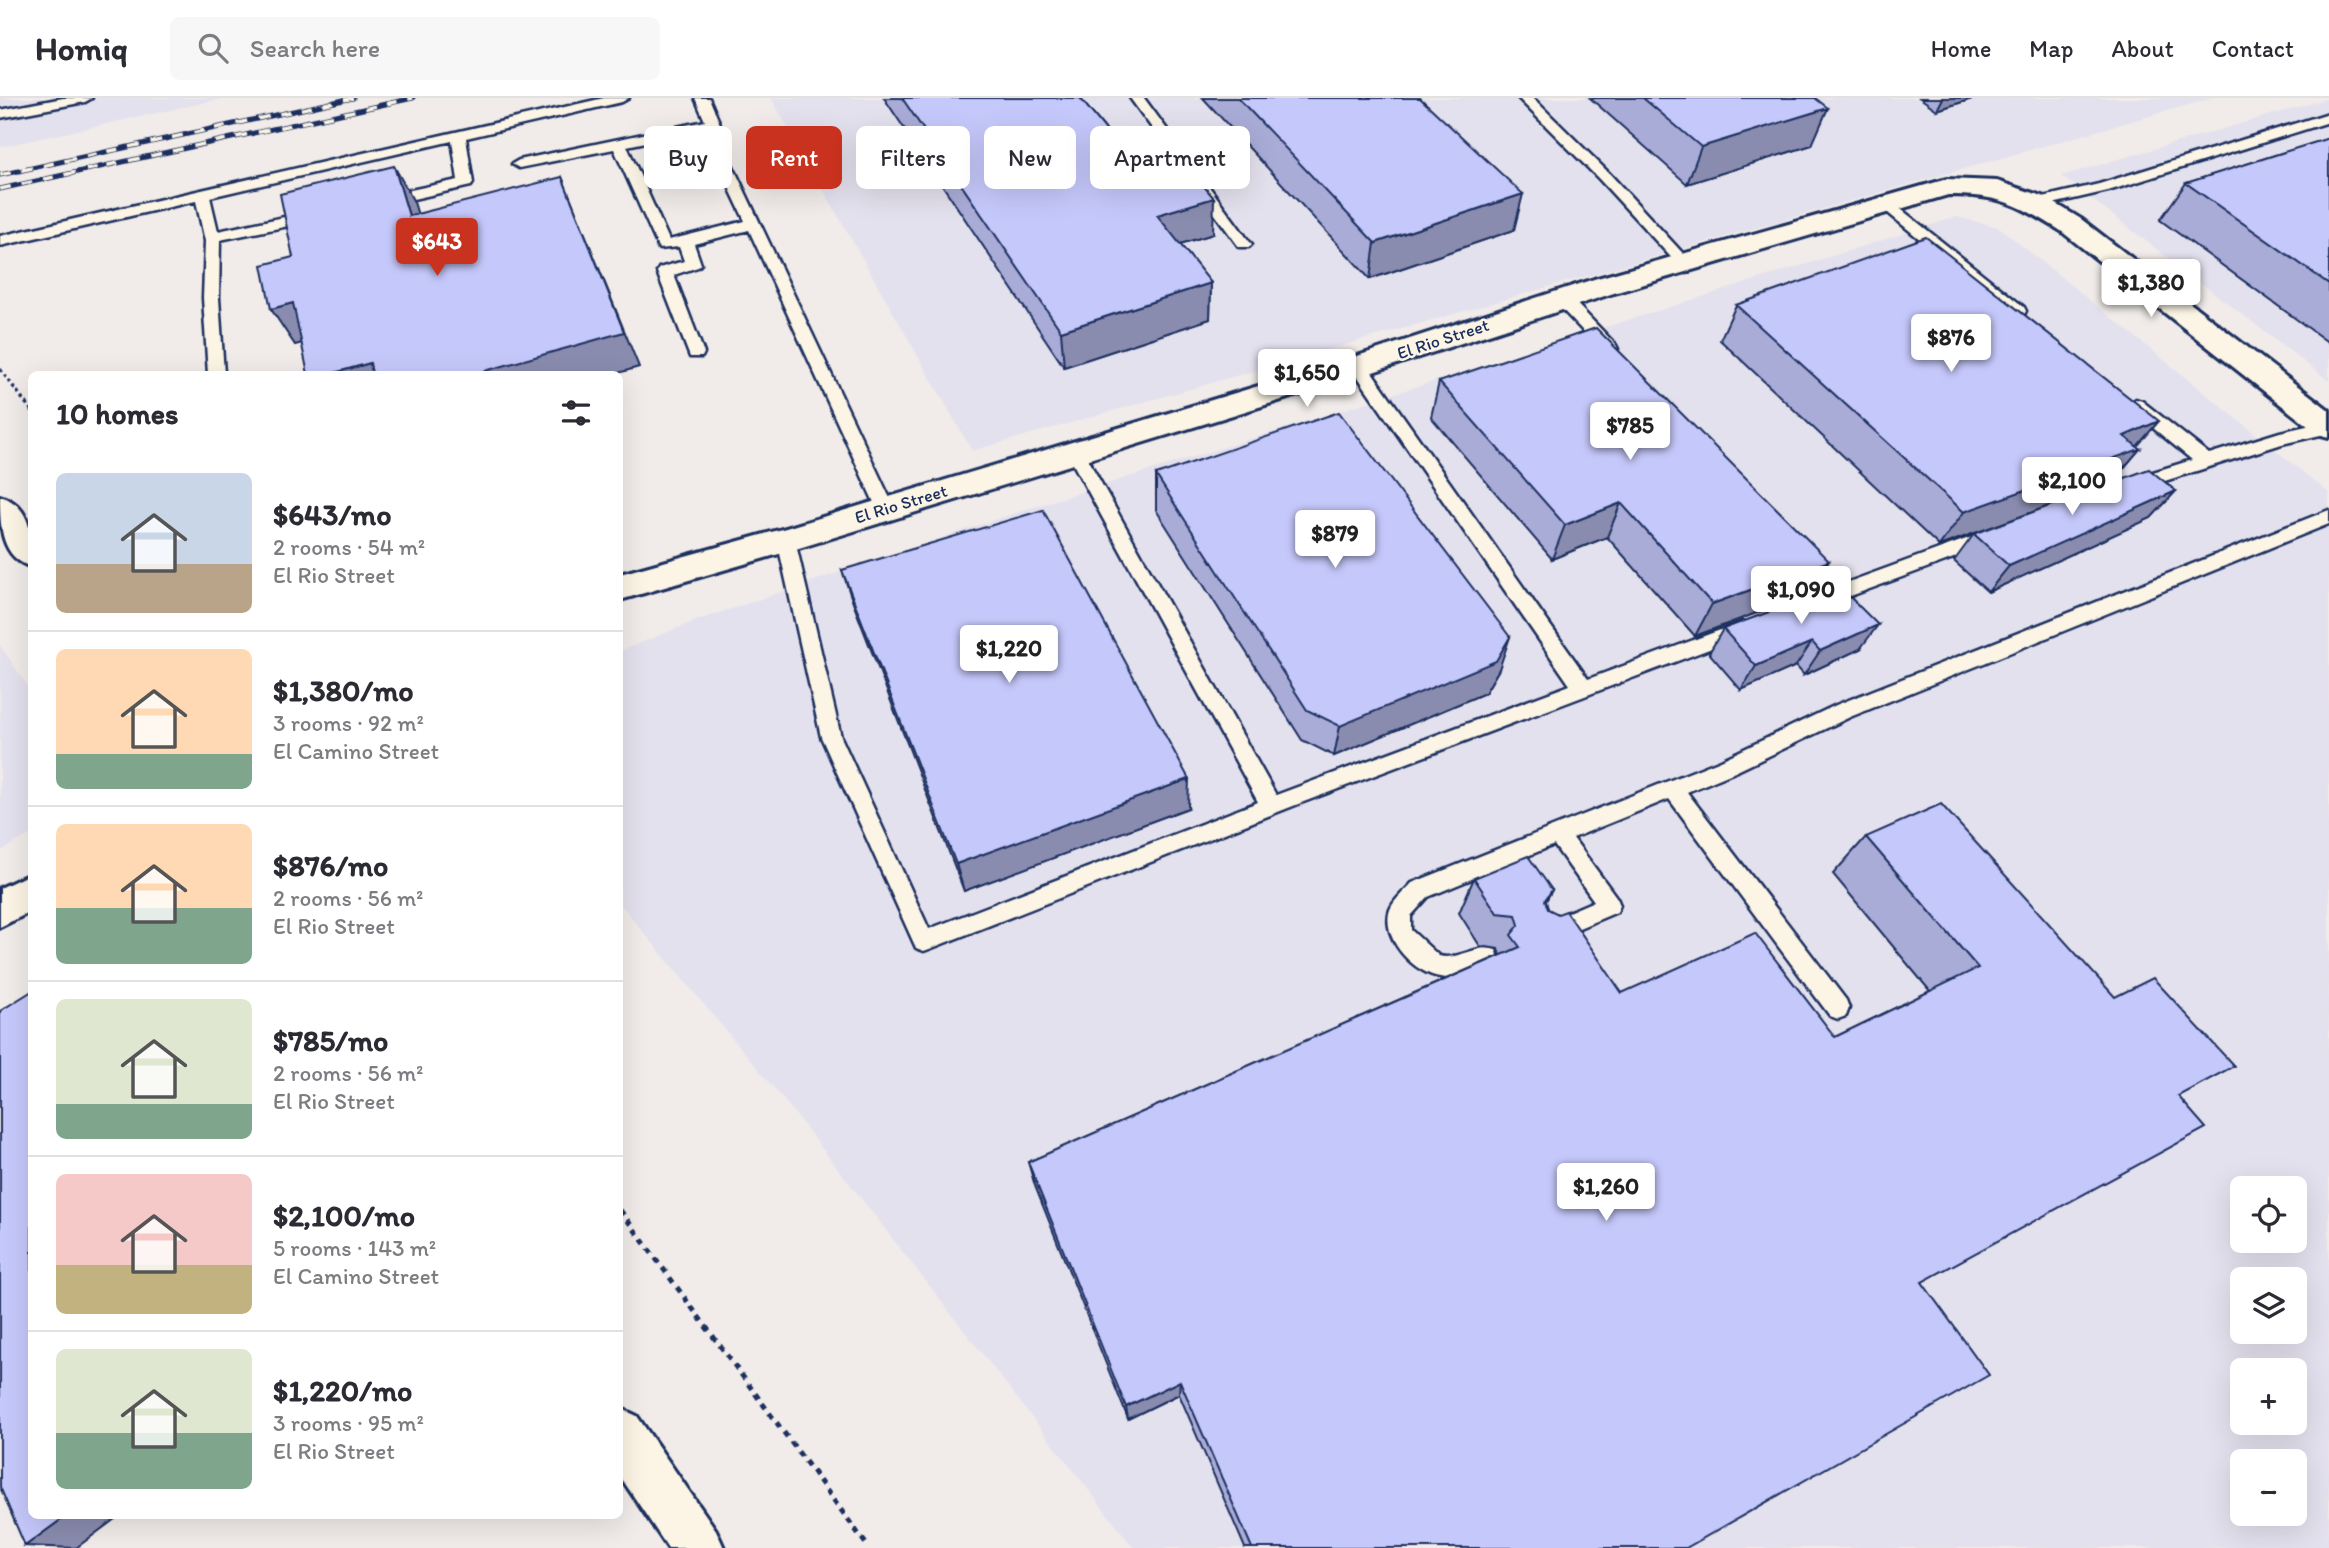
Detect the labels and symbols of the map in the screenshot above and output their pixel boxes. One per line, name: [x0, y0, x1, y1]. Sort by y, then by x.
pin: $643: [396, 218, 478, 278]
pin: $1,380: [2094, 260, 2208, 319]
street label: El Rio Street: [1394, 314, 1492, 364]
pin: $876: [1910, 314, 1992, 374]
pin: $1,650: [1250, 350, 1364, 409]
pin: $785: [1589, 402, 1671, 462]
pin: $2,100: [2015, 458, 2129, 517]
street label: El Rio Street: [852, 479, 950, 528]
pin: $879: [1294, 510, 1376, 570]
pin: $1,090: [1744, 566, 1858, 626]
pin: $1,220: [952, 626, 1066, 685]
pin: $1,260: [1549, 1164, 1663, 1223]

